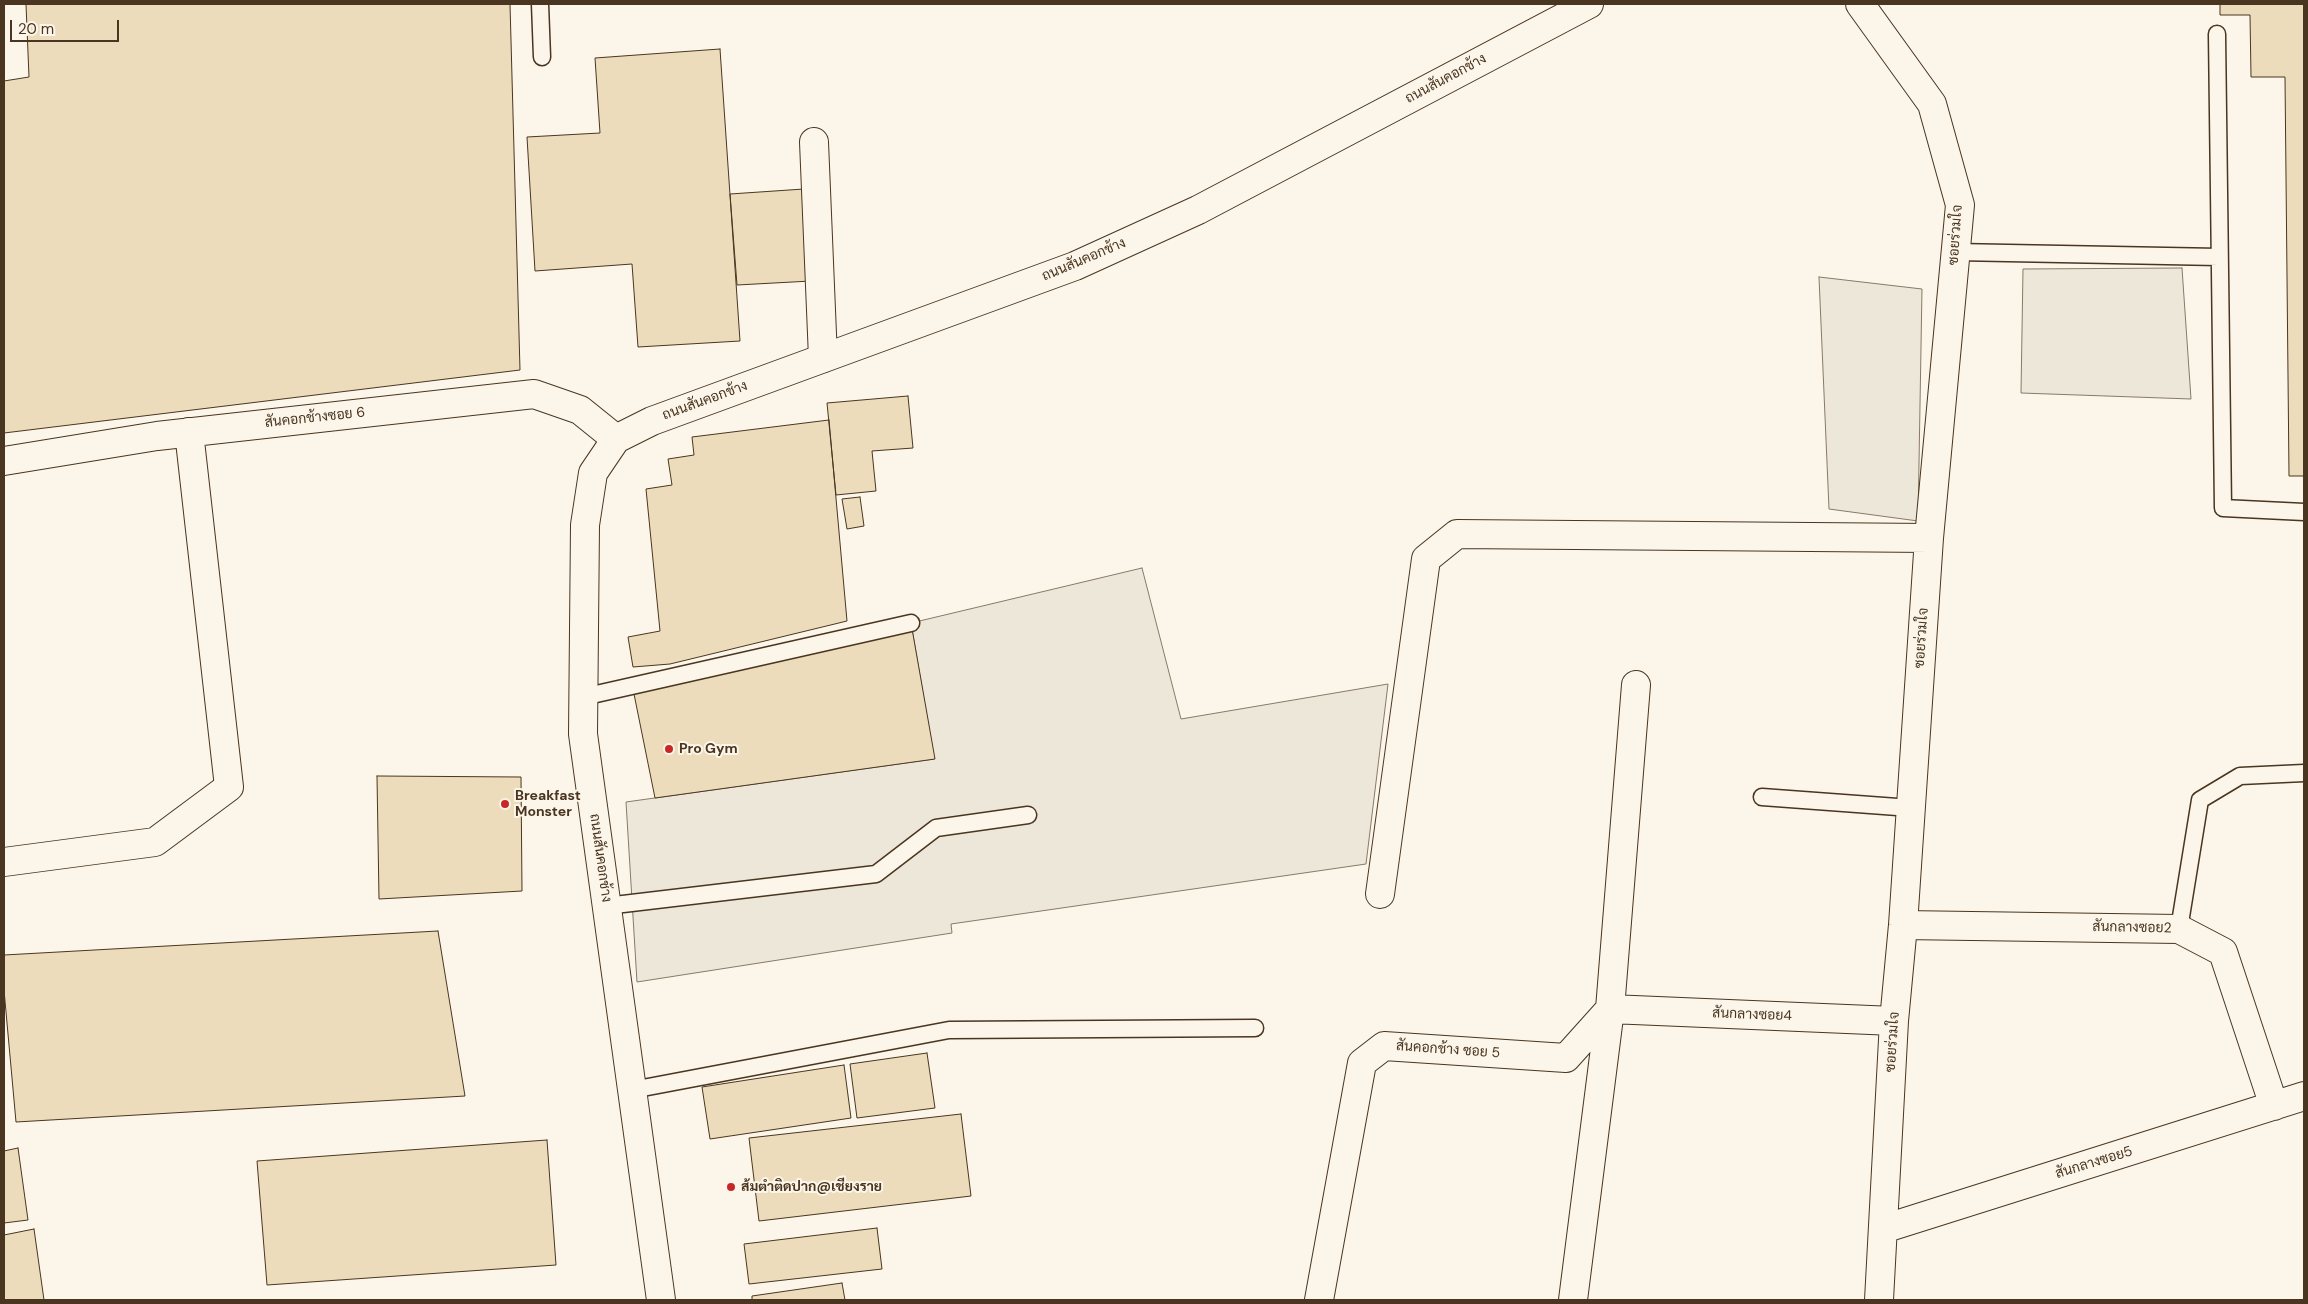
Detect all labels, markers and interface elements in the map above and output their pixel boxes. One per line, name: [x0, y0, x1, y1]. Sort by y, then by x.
scale bar: [12, 10, 121, 42]
text: 20 m: [18, 19, 54, 39]
street label: ถนนสันคอกช้าง: [1403, 51, 1489, 107]
street label: ซอยร่วมใจ: [1946, 204, 1966, 266]
street label: ถนนสันคอกช้าง: [1040, 235, 1128, 285]
street label: ถนนสันคอกช้าง: [660, 378, 750, 424]
street label: สันคอกช้างซอย 6: [264, 404, 366, 432]
street label: ซอยร่วมใจ: [1912, 607, 1932, 669]
place label: Pro Gym: [679, 741, 738, 757]
marker: Pro Gym: [663, 743, 675, 755]
place label: Breakfast Monster: [515, 788, 581, 820]
marker: Breakfast Monster: [499, 798, 511, 810]
street label: ถนนสันคอกช้าง: [585, 813, 615, 903]
street label: สันกลางซอย2: [2092, 919, 2172, 937]
street label: สันกลางซอย4: [1712, 1005, 1792, 1025]
street label: ซอยร่วมใจ: [1883, 1011, 1903, 1073]
street label: สันคอกช้าง ซอย 5: [1395, 1038, 1501, 1062]
street label: สันกลางซอย5: [2053, 1143, 2135, 1183]
place label: ส้มตำติดปาก@เชียงราย: [741, 1179, 882, 1195]
marker: ส้มตำติดปาก@เชียงราย: [725, 1181, 737, 1193]

